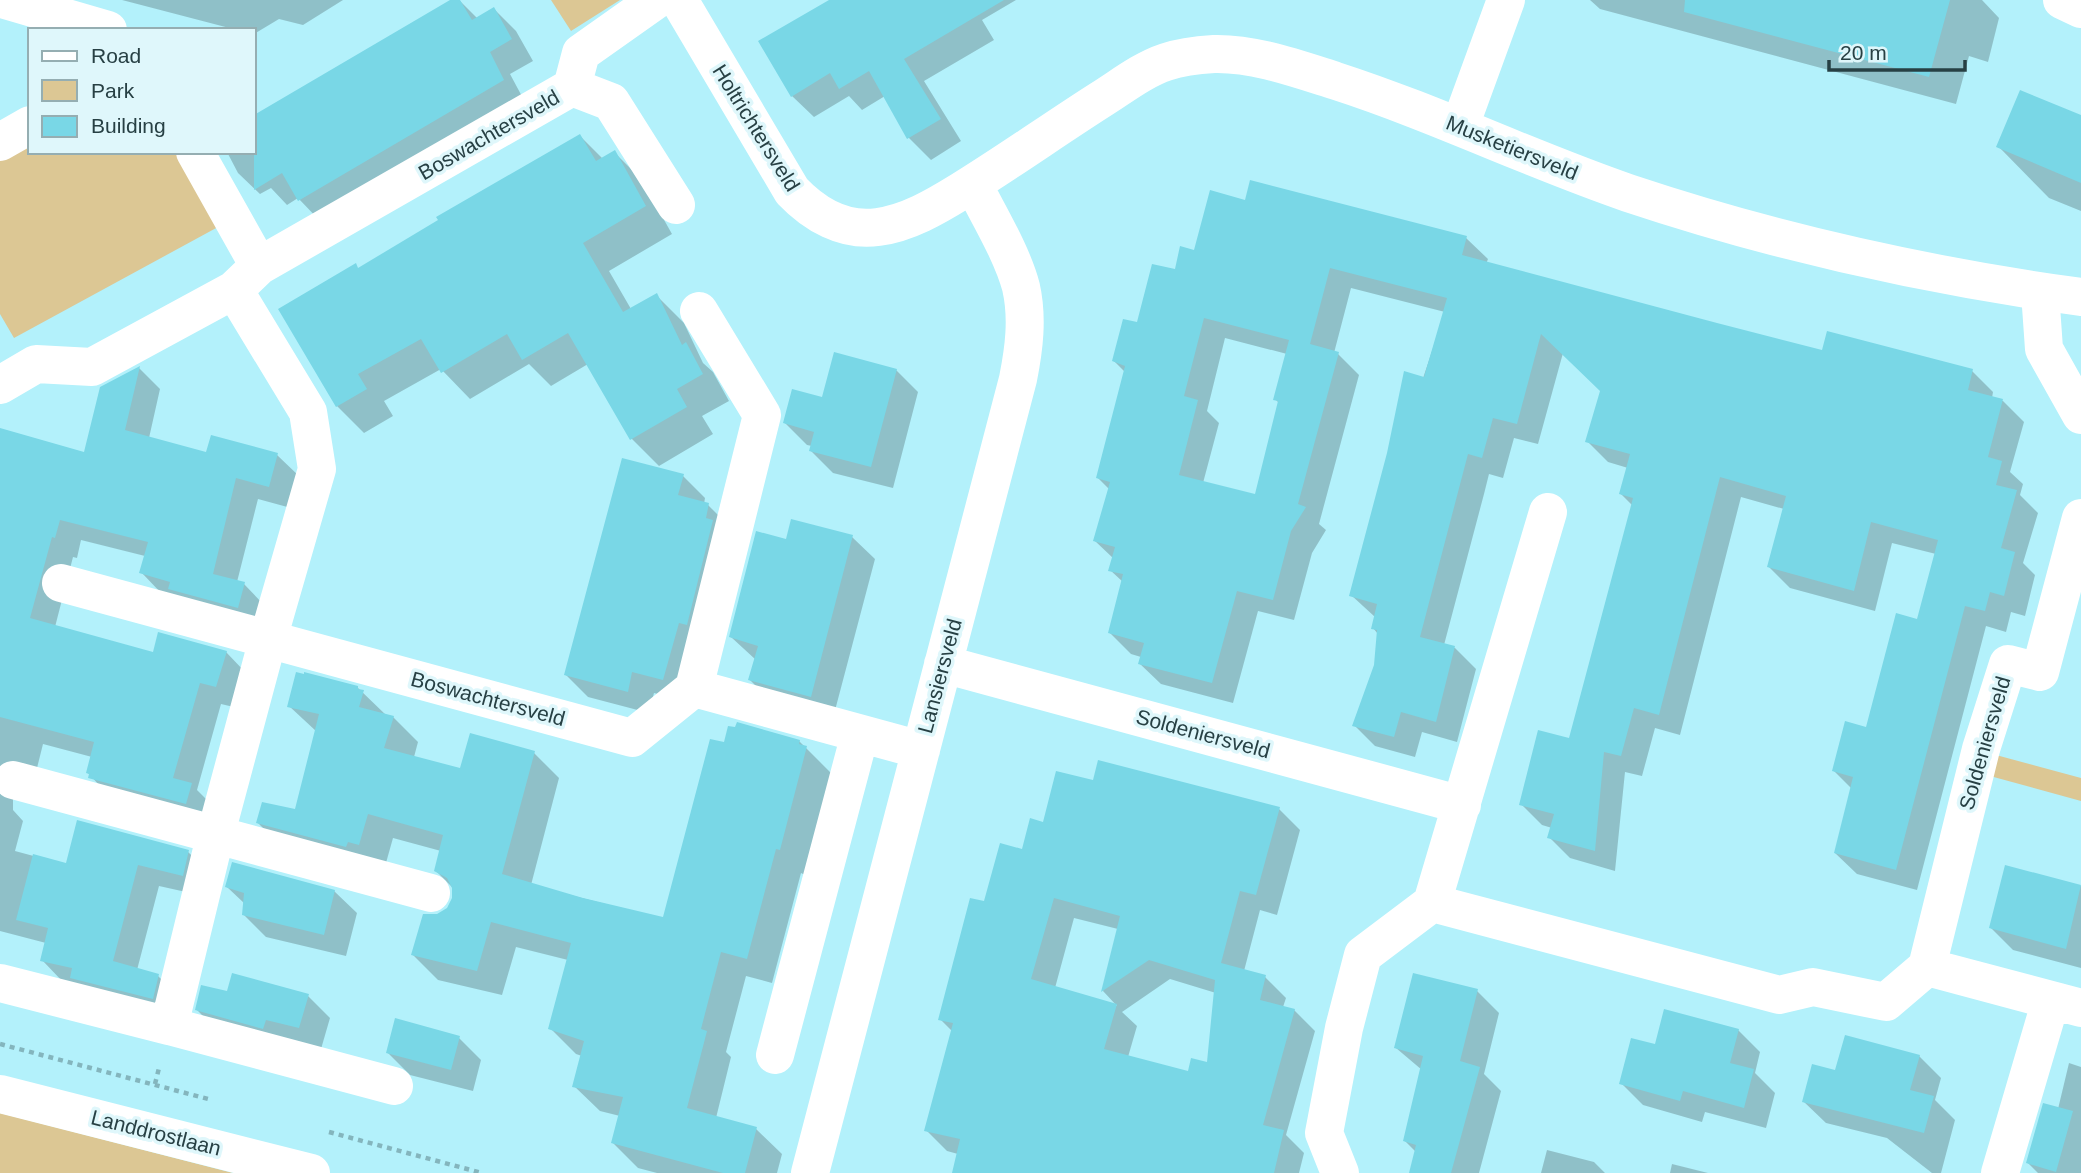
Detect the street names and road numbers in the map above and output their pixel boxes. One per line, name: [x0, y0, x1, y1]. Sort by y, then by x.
street label: Holtrichtersveld: [708, 60, 805, 195]
street label: Boswachtersveld: [414, 85, 563, 184]
street label: Musketiersveld: [1443, 111, 1581, 184]
street label: Lansiersveld: [913, 616, 966, 736]
street label: Boswachtersveld: [408, 667, 568, 730]
street label: Soldeniersveld: [1954, 673, 2015, 812]
street label: Soldeniersveld: [1134, 705, 1273, 762]
street label: Landdrostlaan: [89, 1105, 223, 1160]

